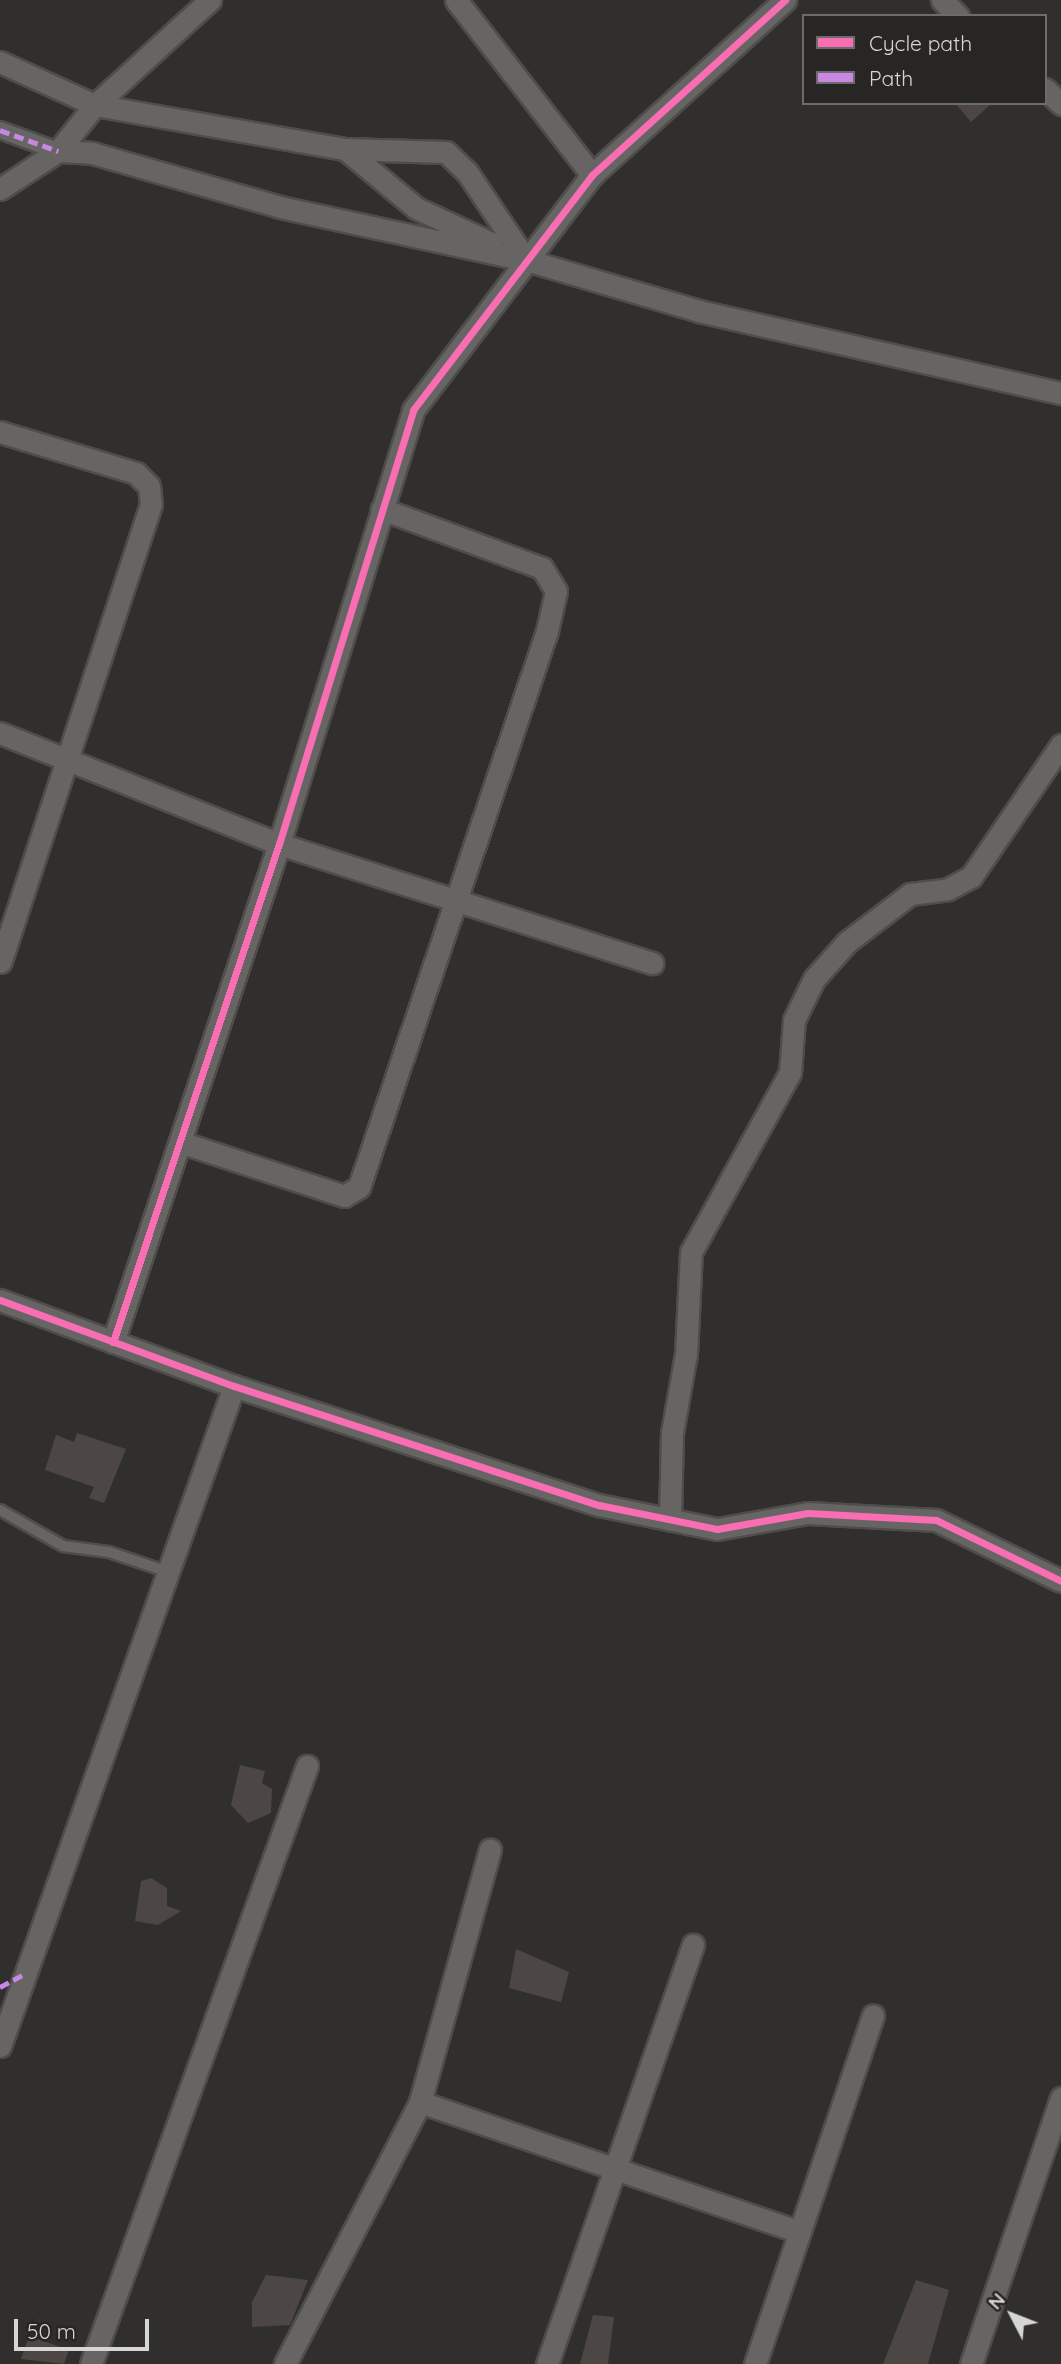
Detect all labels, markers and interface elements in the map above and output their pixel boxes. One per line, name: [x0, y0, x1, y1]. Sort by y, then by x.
legend: [802, 14, 1047, 105]
text: Cycle path: [869, 30, 972, 56]
text: Path: [869, 65, 913, 91]
north arrow: [977, 2280, 1047, 2350]
text: N: [983, 2288, 1010, 2314]
scale bar: [18, 2304, 152, 2348]
text: 50 m: [27, 2318, 76, 2344]

